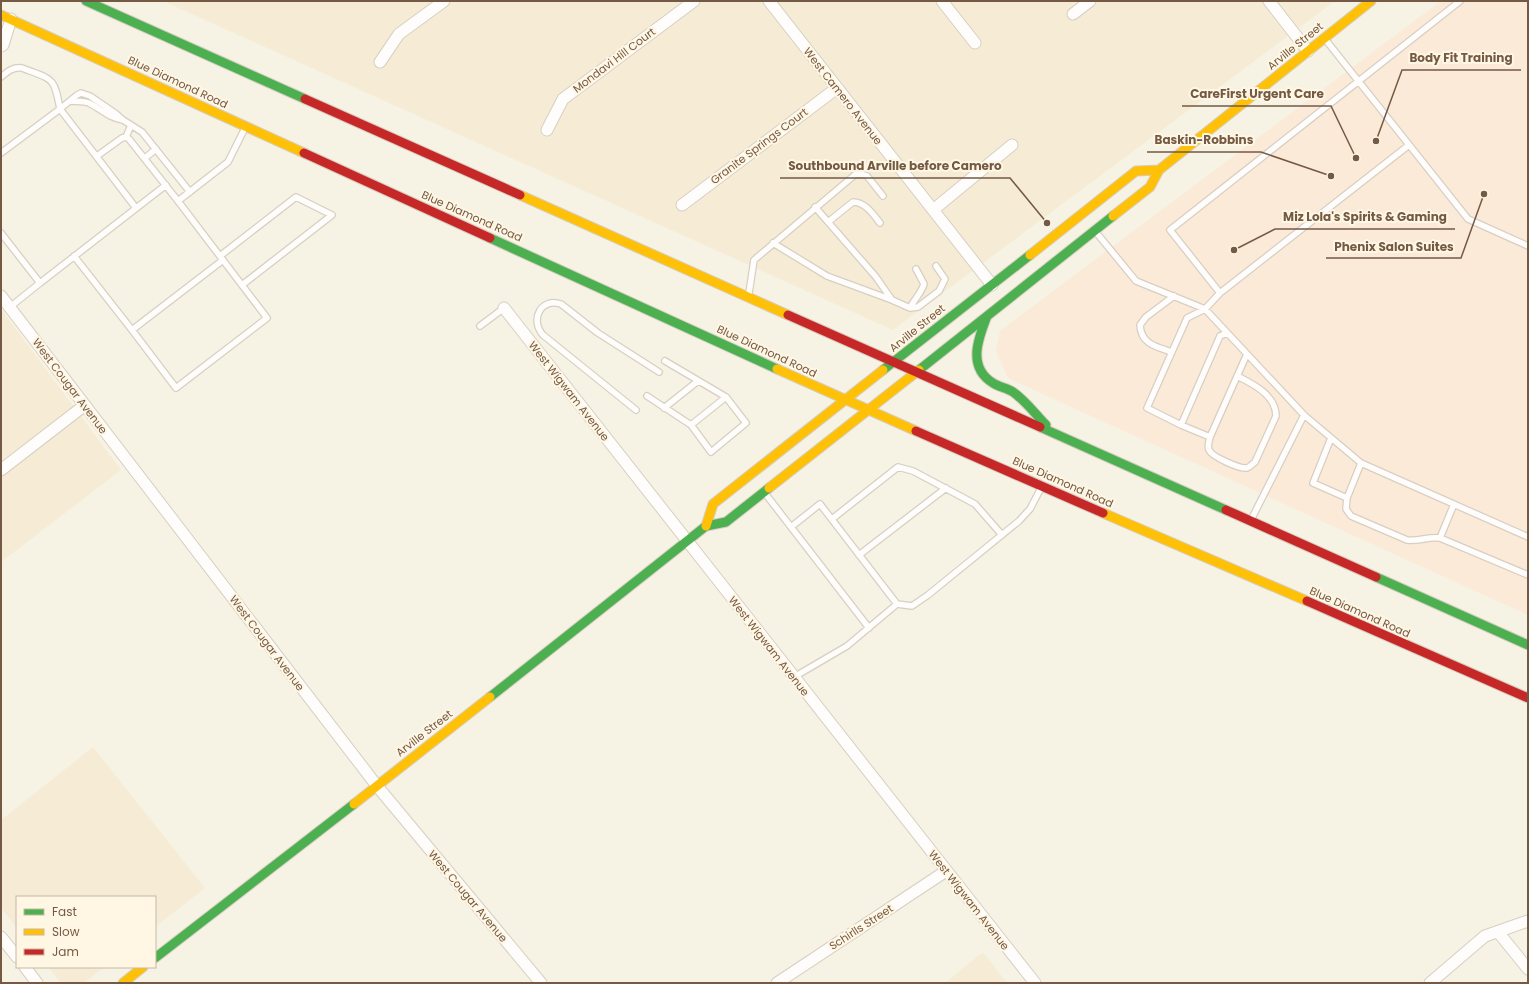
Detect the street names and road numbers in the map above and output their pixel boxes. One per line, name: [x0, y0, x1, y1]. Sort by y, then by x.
street label: Arville Street: [1264, 18, 1326, 74]
street label: Mondavi Hill Court: [569, 24, 659, 96]
street label: West Camero Avenue: [800, 44, 886, 148]
street label: Blue Diamond Road: [125, 52, 231, 112]
street label: Granite Springs Court: [707, 104, 811, 188]
street label: Blue Diamond Road: [419, 187, 525, 245]
street label: Arville Street: [886, 300, 948, 356]
street label: Blue Diamond Road: [714, 321, 820, 381]
street label: West Cougar Avenue: [29, 335, 111, 437]
street label: West Wigwam Avenue: [525, 338, 613, 445]
street label: Blue Diamond Road: [1010, 453, 1116, 511]
street label: Blue Diamond Road: [1307, 583, 1413, 641]
street label: West Cougar Avenue: [226, 592, 308, 694]
street label: West Wigwam Avenue: [725, 593, 813, 700]
street label: Arville Street: [392, 706, 456, 760]
street label: West Cougar Avenue: [425, 846, 512, 946]
street label: West Wigwam Avenue: [925, 847, 1013, 954]
street label: Schirlls Street: [826, 900, 896, 954]

